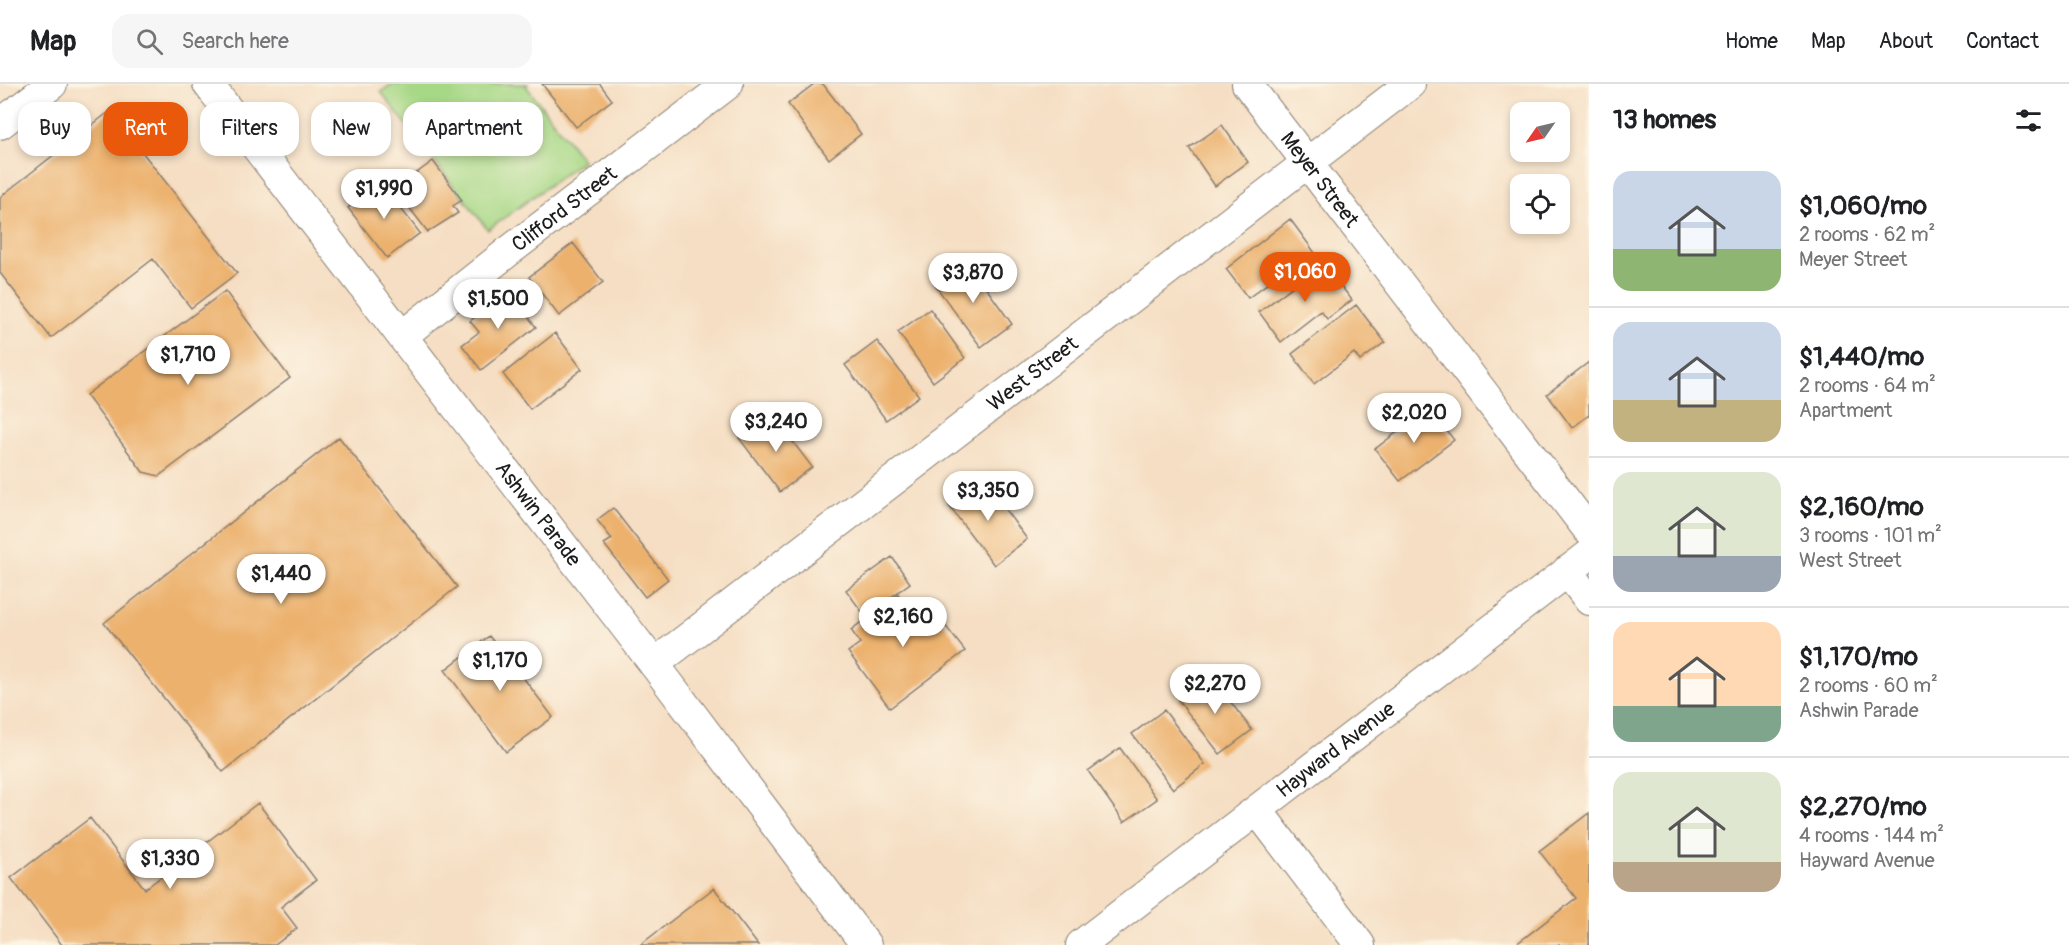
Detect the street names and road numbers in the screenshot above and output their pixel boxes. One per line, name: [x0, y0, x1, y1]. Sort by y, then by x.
street label: Meyer Street: [1274, 126, 1365, 233]
street label: Clifford Street: [506, 160, 623, 258]
street label: West Street: [982, 330, 1084, 418]
street label: Ashwin Parade: [489, 456, 587, 573]
street label: Hayward Avenue: [1271, 695, 1401, 804]

